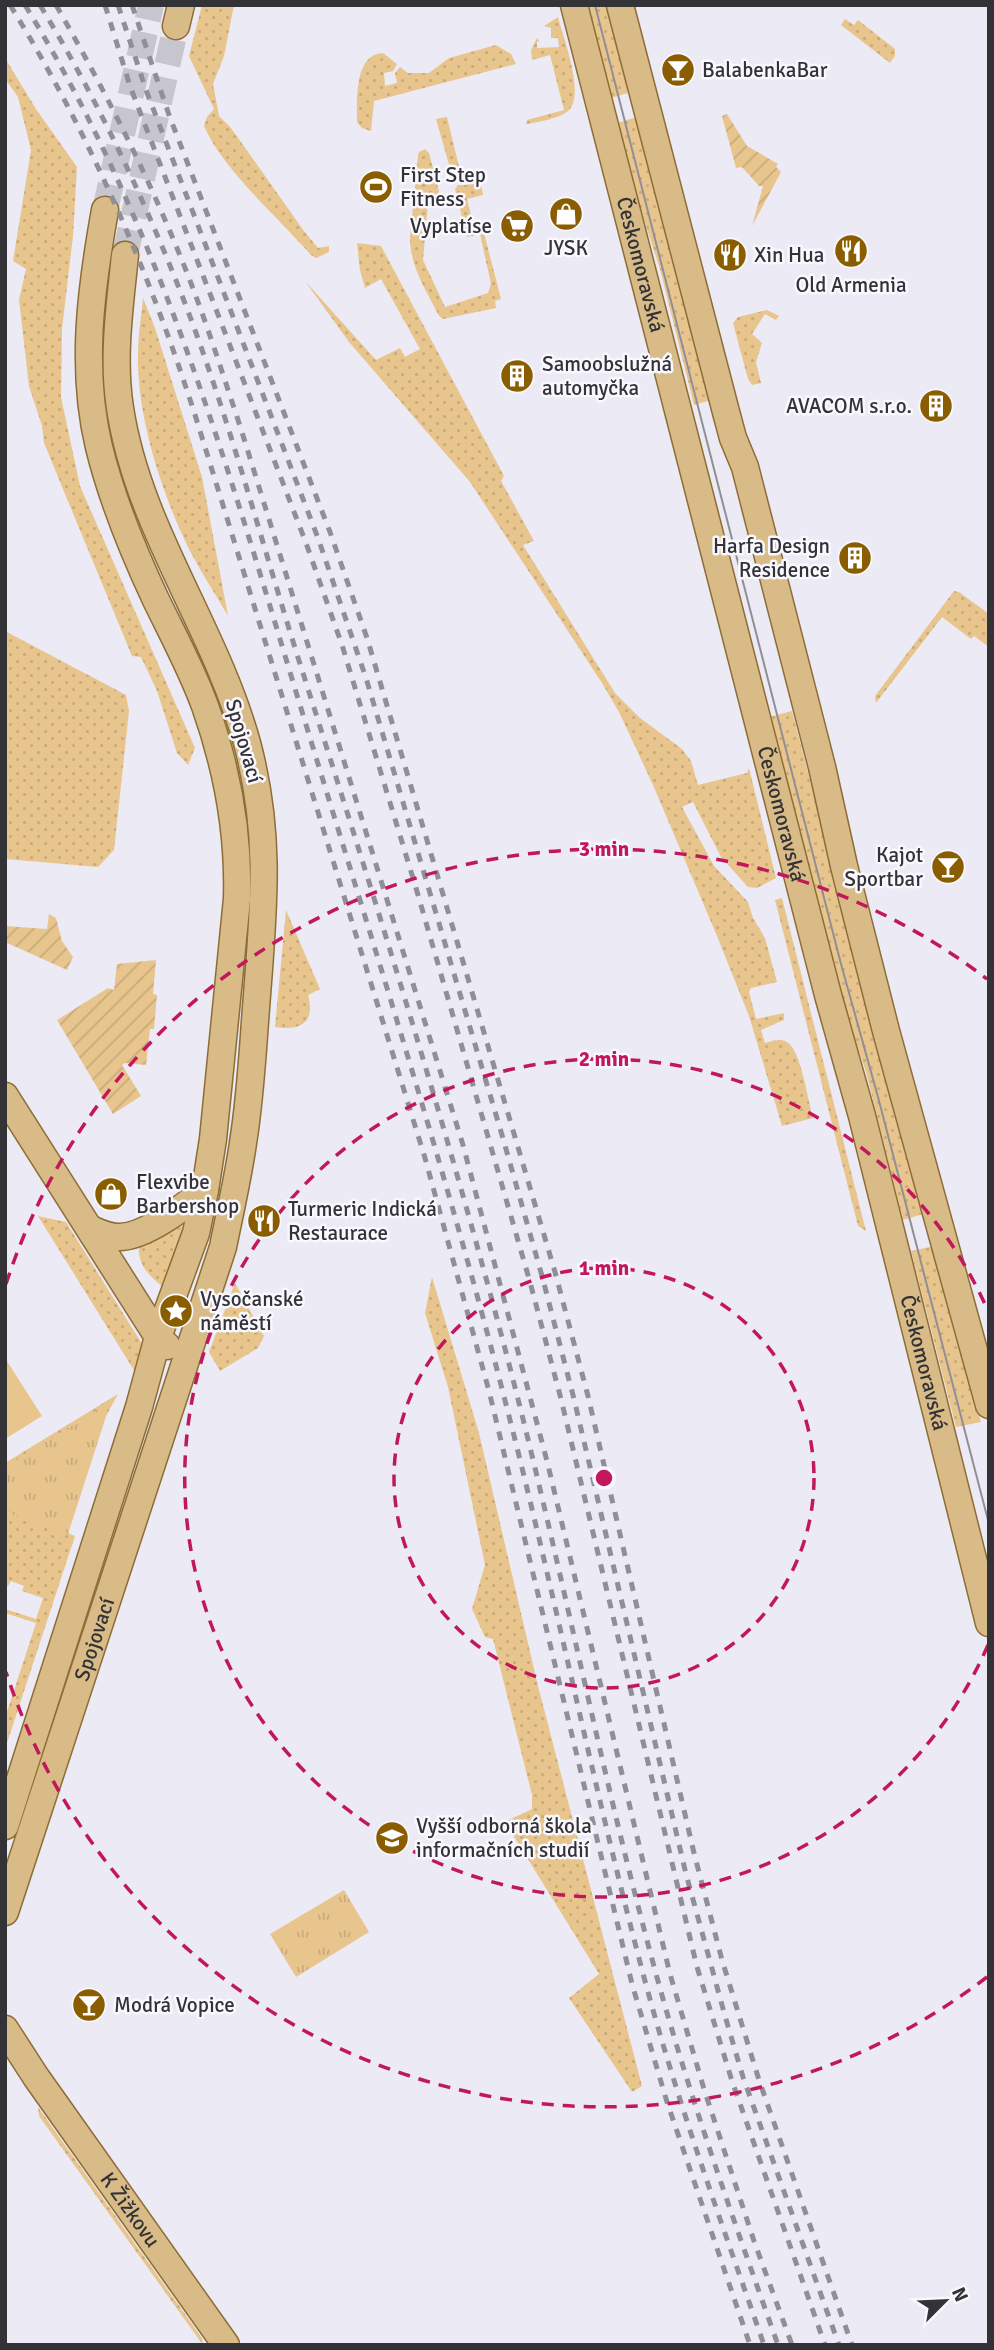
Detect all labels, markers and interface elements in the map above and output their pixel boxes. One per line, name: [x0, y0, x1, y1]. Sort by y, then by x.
bar icon: BalabenkaBar: [659, 51, 697, 89]
place label: BalabenkaBar: [702, 57, 828, 83]
place label: First Step Fitness: [400, 162, 486, 212]
sports icon: First Step Fitness: [357, 168, 395, 206]
street label: Českomoravská: [611, 194, 670, 335]
shop icon: JYSK: [547, 195, 585, 233]
supermarket icon: Vyplatíse: [498, 207, 536, 245]
place label: Vyplatíse: [410, 213, 492, 239]
restaurant icon: Old Armenia: [832, 232, 870, 270]
place label: JYSK: [544, 235, 588, 261]
restaurant icon: Xin Hua: [711, 236, 749, 274]
place label: Xin Hua: [754, 242, 824, 268]
place label: Old Armenia: [795, 272, 907, 298]
place label: Samoobslužná automyčka: [542, 351, 672, 401]
building icon: Samoobslužná automyčka: [498, 357, 536, 395]
building icon: AVACOM s.r.o.: [917, 387, 955, 425]
place label: AVACOM s.r.o.: [786, 393, 912, 419]
place label: Harfa Design Residence: [713, 533, 830, 583]
building icon: Harfa Design Residence: [836, 539, 874, 577]
street label: Spojovací: [220, 696, 268, 786]
street label: Českomoravská: [752, 743, 811, 884]
text: 3 min: [579, 836, 629, 862]
place label: Kajot Sportbar: [844, 842, 923, 892]
bar icon: Kajot Sportbar: [929, 848, 967, 886]
text: 2 min: [579, 1046, 629, 1072]
place label: Flexvibe Barbershop: [136, 1169, 239, 1219]
shop icon: Flexvibe Barbershop: [92, 1175, 130, 1213]
place label: Turmeric Indická Restaurace: [288, 1196, 437, 1246]
restaurant icon: Turmeric Indická Restaurace: [245, 1202, 283, 1240]
text: 1 min: [579, 1255, 629, 1281]
place label: Vysočanské náměstí: [200, 1286, 303, 1336]
place icon: Vysočanské náměstí: [157, 1292, 195, 1330]
street label: Českomoravská: [894, 1292, 953, 1433]
centre of rings: [592, 1466, 616, 1490]
street label: Spojovací: [69, 1594, 120, 1684]
place label: Vyšší odborná škola informačních studií: [416, 1813, 592, 1863]
school or university icon: Vyšší odborná škola informačních studií: [373, 1819, 411, 1857]
bar icon: Modrá Vopice: [70, 1986, 108, 2024]
place label: Modrá Vopice: [114, 1992, 235, 2018]
street label: K Žižkovu: [95, 2167, 166, 2252]
north arrow: [910, 2266, 980, 2336]
text: N: [946, 2284, 973, 2305]

